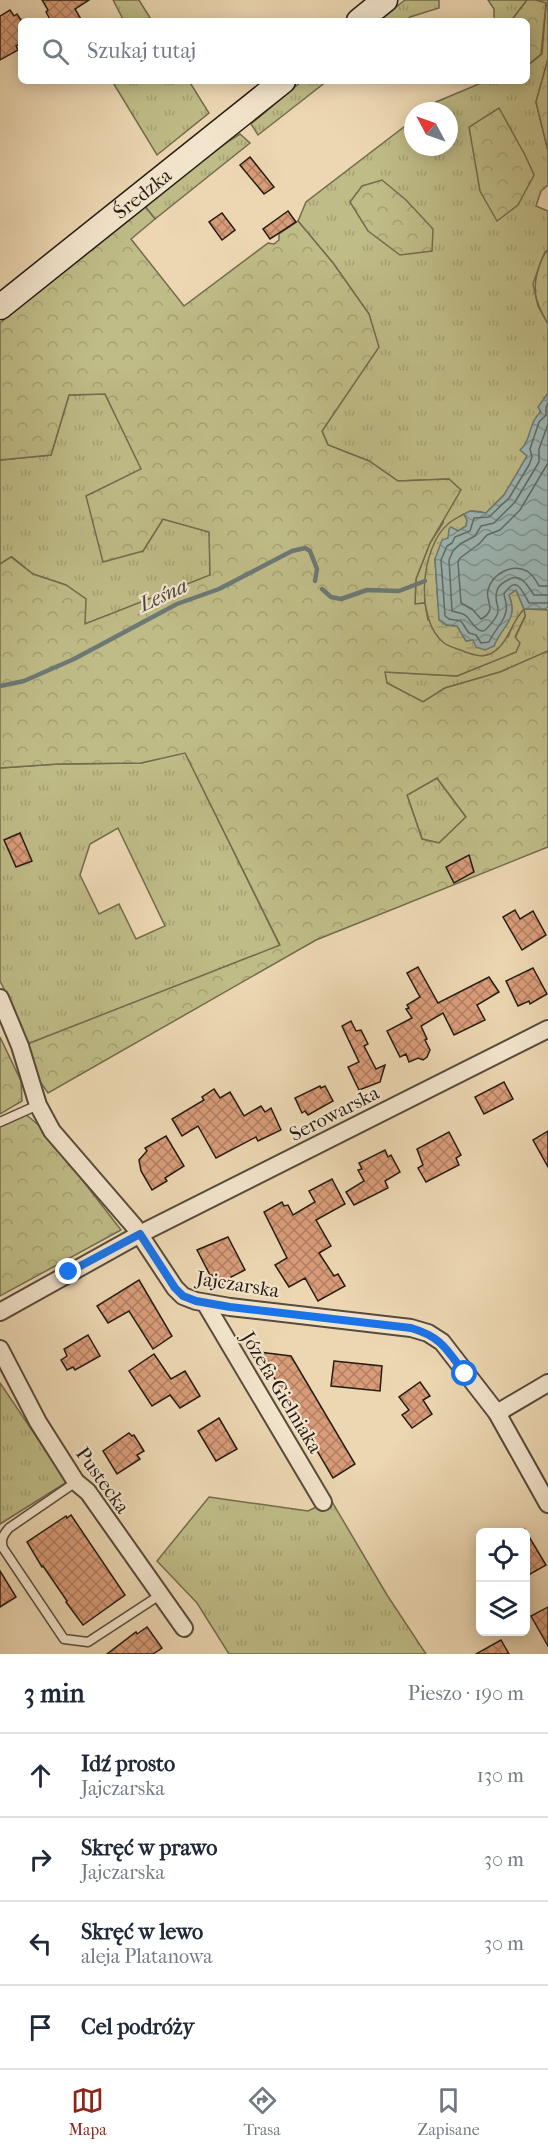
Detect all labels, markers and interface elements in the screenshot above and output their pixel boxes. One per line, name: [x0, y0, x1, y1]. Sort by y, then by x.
search box: [18, 18, 530, 84]
icon: search: [39, 35, 72, 68]
text: Szukaj tutaj: [87, 38, 196, 64]
north arrow: [404, 102, 458, 156]
street label: Średzka: [108, 163, 177, 224]
water label: Leśna: [133, 573, 191, 617]
street label: Serowarska: [286, 1081, 384, 1146]
route end: [55, 1258, 81, 1284]
street label: Jajczarska: [193, 1266, 282, 1303]
street label: Józefa Gielniaka: [235, 1326, 327, 1458]
route start: [451, 1360, 477, 1386]
street label: Pustecka: [71, 1443, 135, 1518]
map controls: [476, 1528, 530, 1636]
button: locate: [476, 1528, 530, 1582]
button: layers: [476, 1582, 530, 1636]
text: 3 min: [24, 1678, 85, 1709]
text: Pieszo · 190 m: [408, 1682, 524, 1705]
text: Idź prosto: [81, 1751, 175, 1777]
icon: ahead: [24, 1759, 57, 1792]
text: 130 m: [477, 1764, 524, 1787]
text: Jajczarska: [81, 1777, 165, 1800]
text: Skręć w prawo: [81, 1835, 217, 1861]
icon: right: [24, 1843, 57, 1876]
text: 30 m: [484, 1848, 524, 1871]
text: Jajczarska: [81, 1861, 165, 1884]
text: Skręć w lewo: [81, 1919, 203, 1945]
icon: left: [24, 1927, 57, 1960]
text: 30 m: [484, 1932, 524, 1955]
text: aleja Platanowa: [81, 1945, 213, 1968]
icon: arrive: [24, 2011, 57, 2044]
text: Cel podróży: [81, 2014, 194, 2040]
tab: Mapa: [68, 2084, 107, 2139]
tab: Trasa: [243, 2084, 281, 2139]
tab: Zapisane: [418, 2084, 480, 2139]

